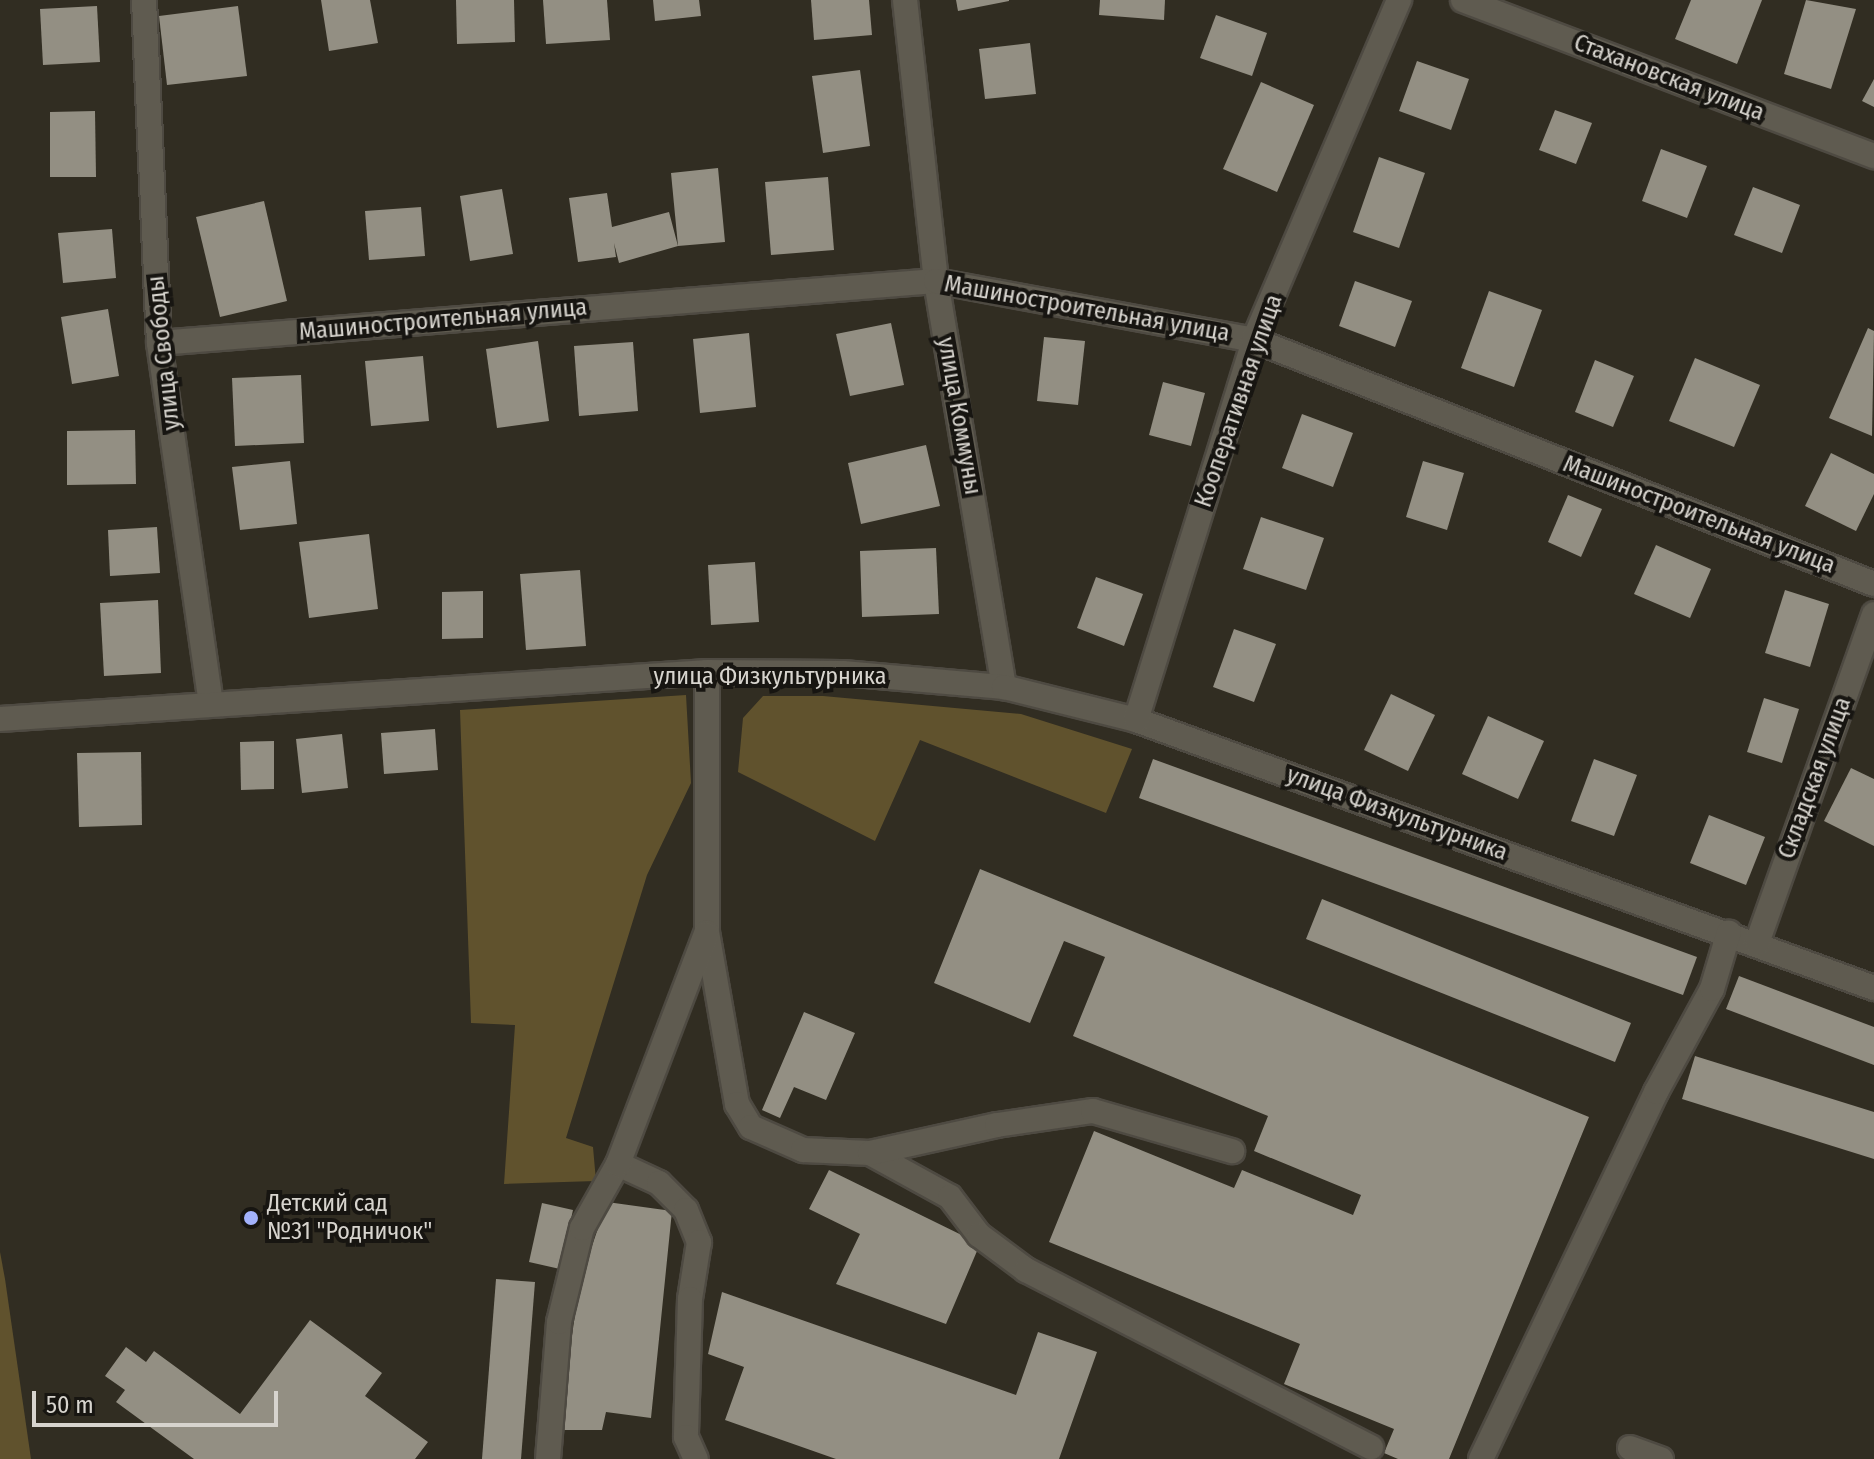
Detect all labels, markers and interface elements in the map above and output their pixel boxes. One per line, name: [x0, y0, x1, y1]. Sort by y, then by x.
street label: Стахановская улица: [1570, 28, 1768, 128]
street label: Машиностроительная улица: [942, 270, 1232, 348]
street label: улица Свободы: [142, 274, 186, 432]
street label: Кооперативная улица: [1189, 291, 1289, 511]
street label: Машиностроительная улица: [298, 293, 588, 347]
street label: улица Коммуны: [931, 335, 987, 497]
street label: Машиностроительная улица: [1559, 450, 1839, 580]
street label: улица Физкультурника: [654, 663, 886, 691]
street label: Складская улица: [1772, 693, 1858, 863]
street label: улица Физкультурника: [1283, 761, 1511, 867]
place label: Детский сад №31 "Родничок": [267, 1190, 432, 1246]
marker: Детский сад №31 "Родничок": [242, 1209, 260, 1227]
scale bar: [36, 1375, 282, 1425]
text: 50 m: [46, 1391, 94, 1419]

